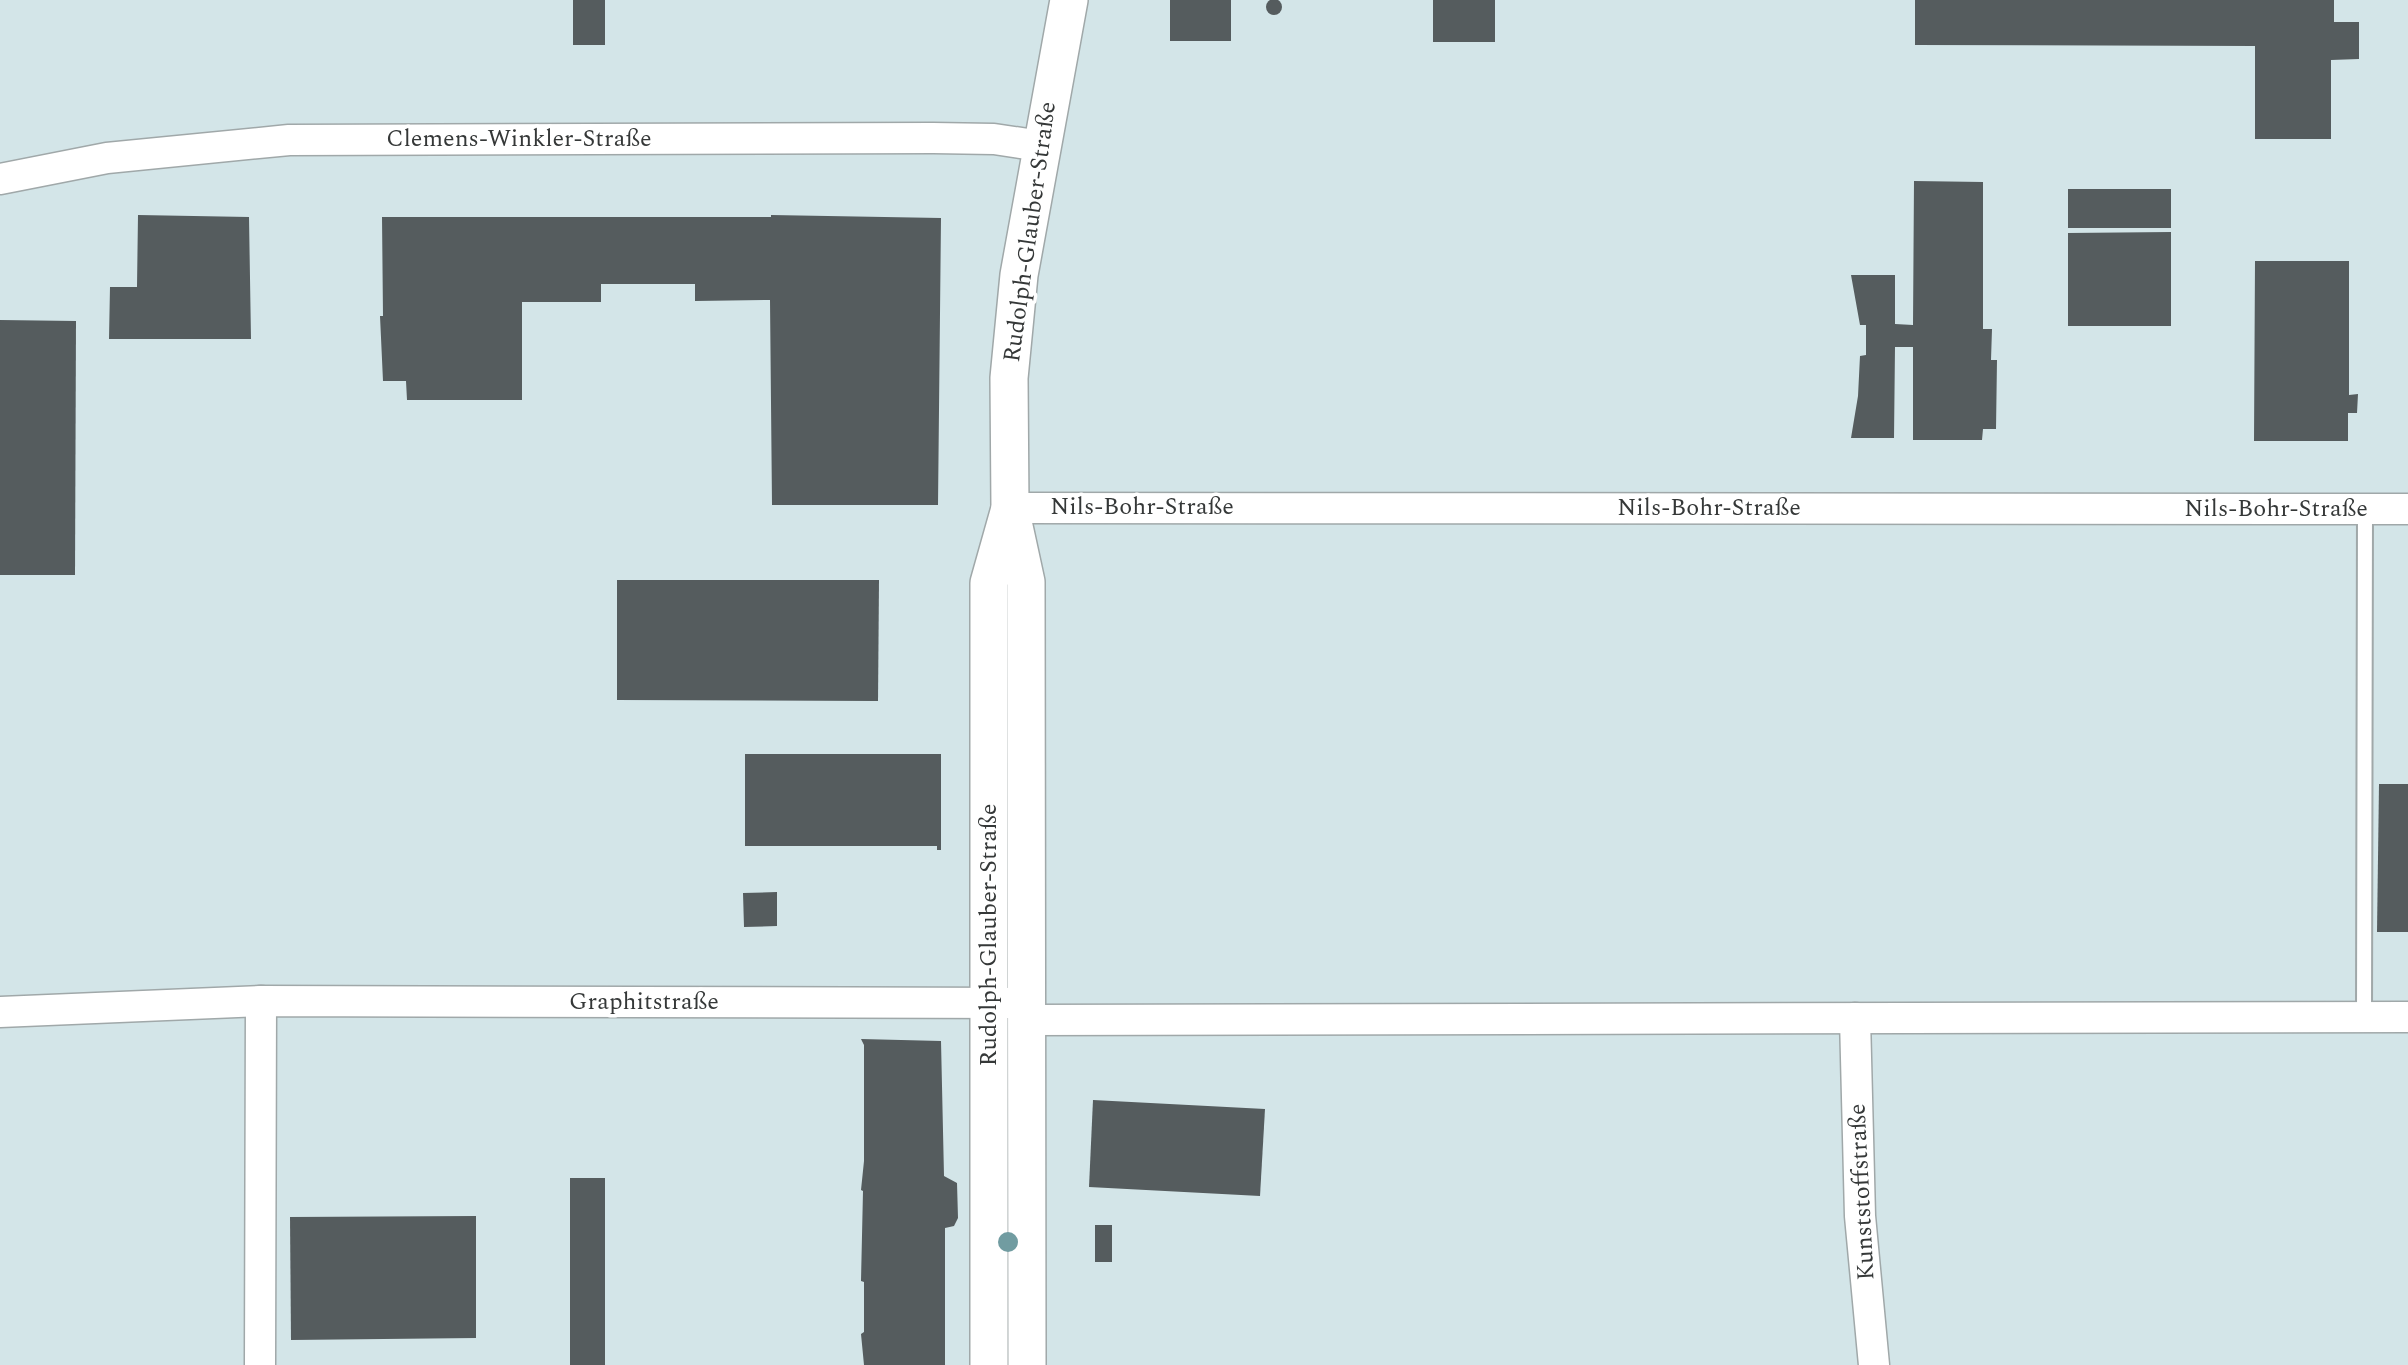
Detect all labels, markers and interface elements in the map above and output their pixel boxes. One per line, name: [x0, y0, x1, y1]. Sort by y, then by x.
street label: Rudolph-Glauber-Straße: [994, 99, 1066, 365]
street label: Clemens-Winkler-Straße: [386, 121, 652, 157]
street label: Nils-Bohr-Straße: [1050, 489, 1234, 525]
street label: Nils-Bohr-Straße: [1617, 490, 1801, 526]
street label: Nils-Bohr-Straße: [2184, 491, 2368, 527]
street label: Rudolph-Glauber-Straße: [971, 804, 1007, 1066]
street label: Graphitstraße: [569, 984, 719, 1020]
street label: Kunststoffstraße: [1839, 1103, 1885, 1281]

